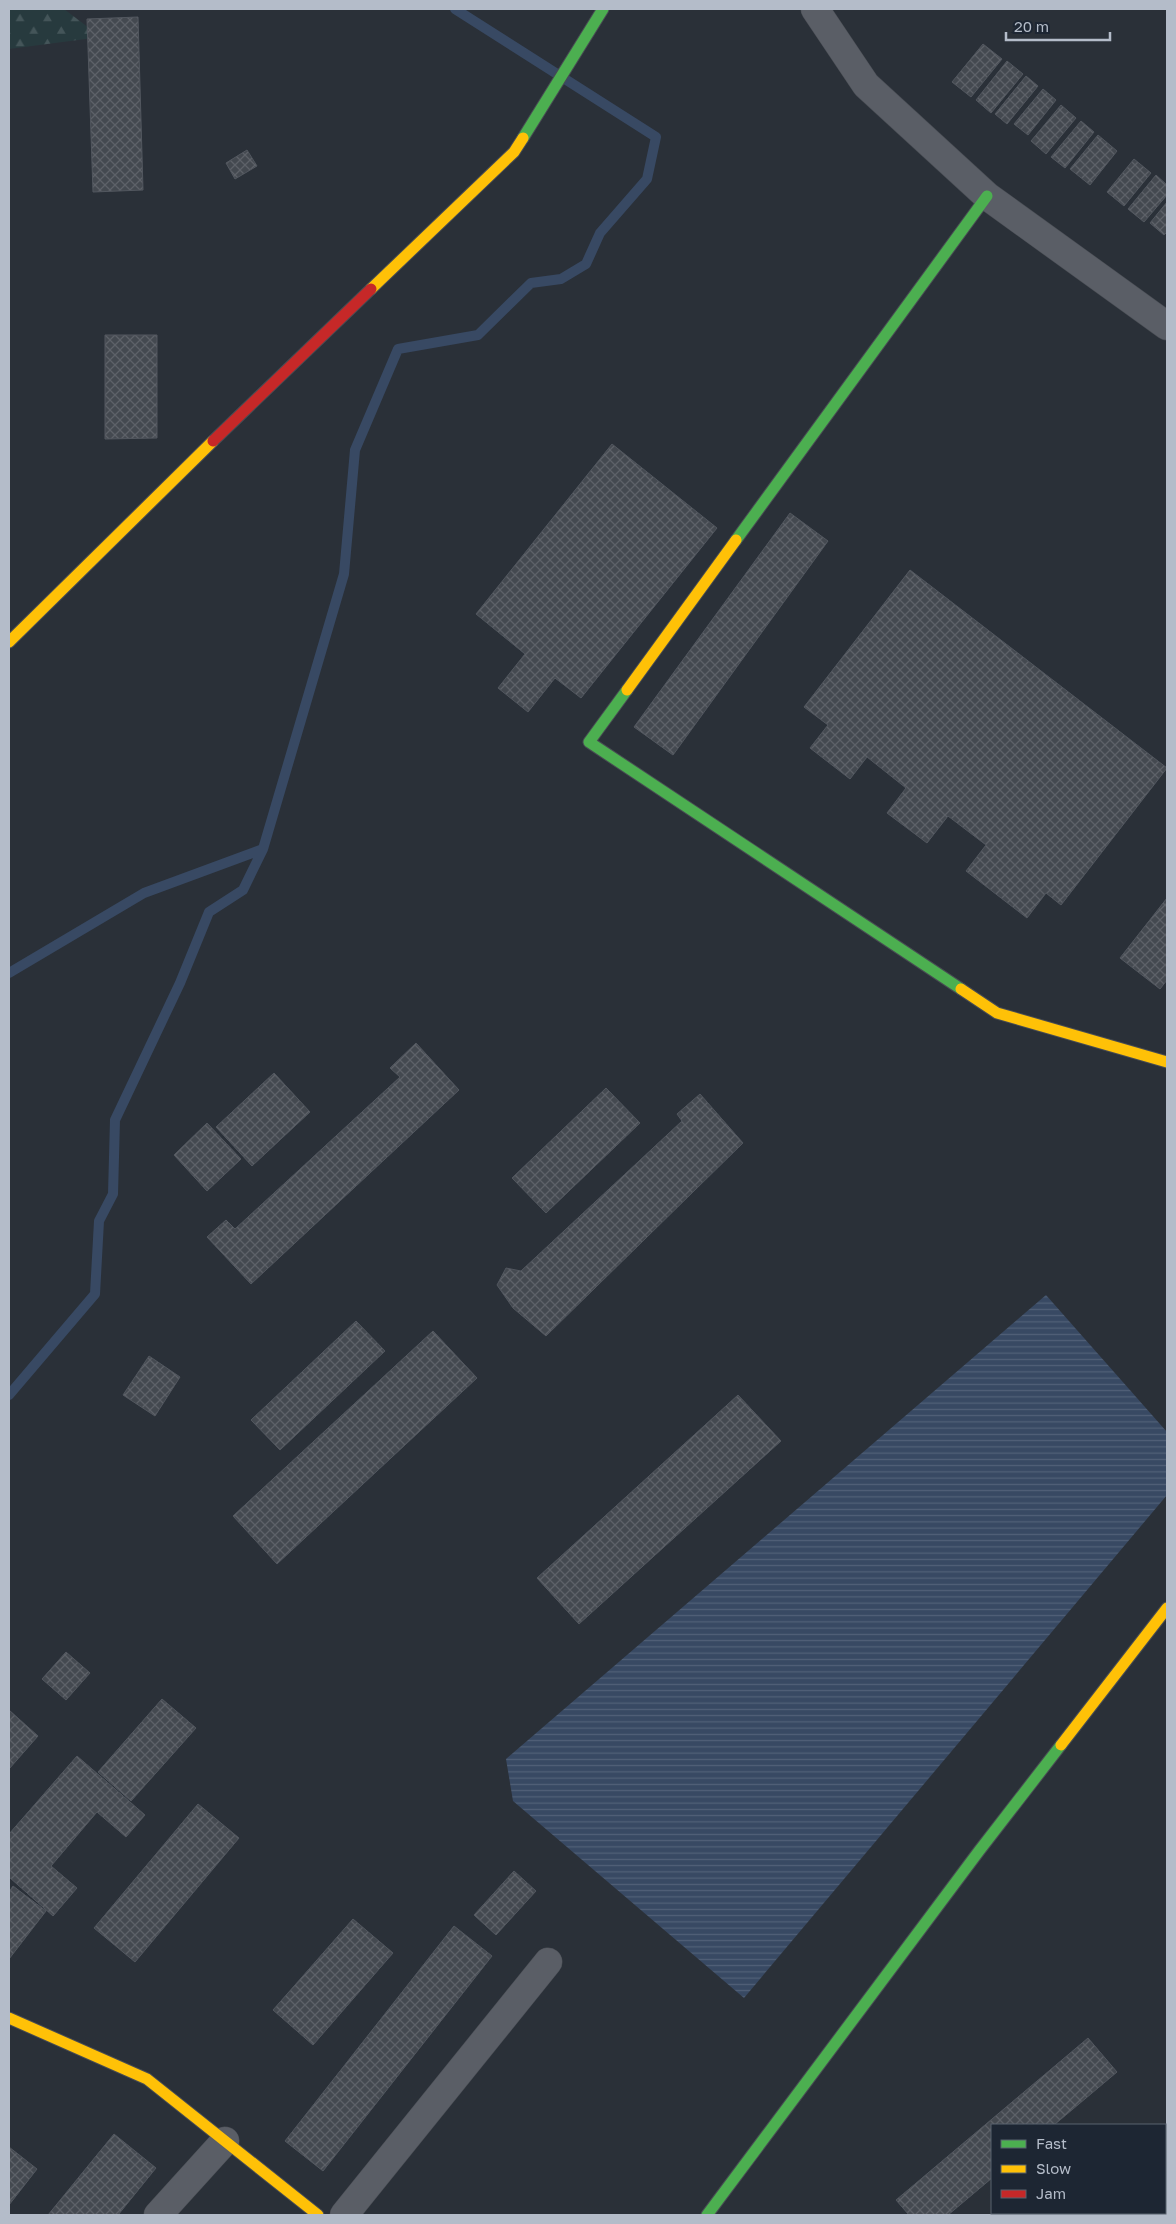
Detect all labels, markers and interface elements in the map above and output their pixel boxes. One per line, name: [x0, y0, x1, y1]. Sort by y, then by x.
scale bar: [1006, 10, 1110, 42]
text: 20 m: [1014, 17, 1049, 35]
legend: [991, 2124, 1166, 2214]
text: Fast: [1036, 2134, 1067, 2152]
text: Slow: [1036, 2159, 1071, 2177]
text: Jam: [1036, 2184, 1066, 2202]

